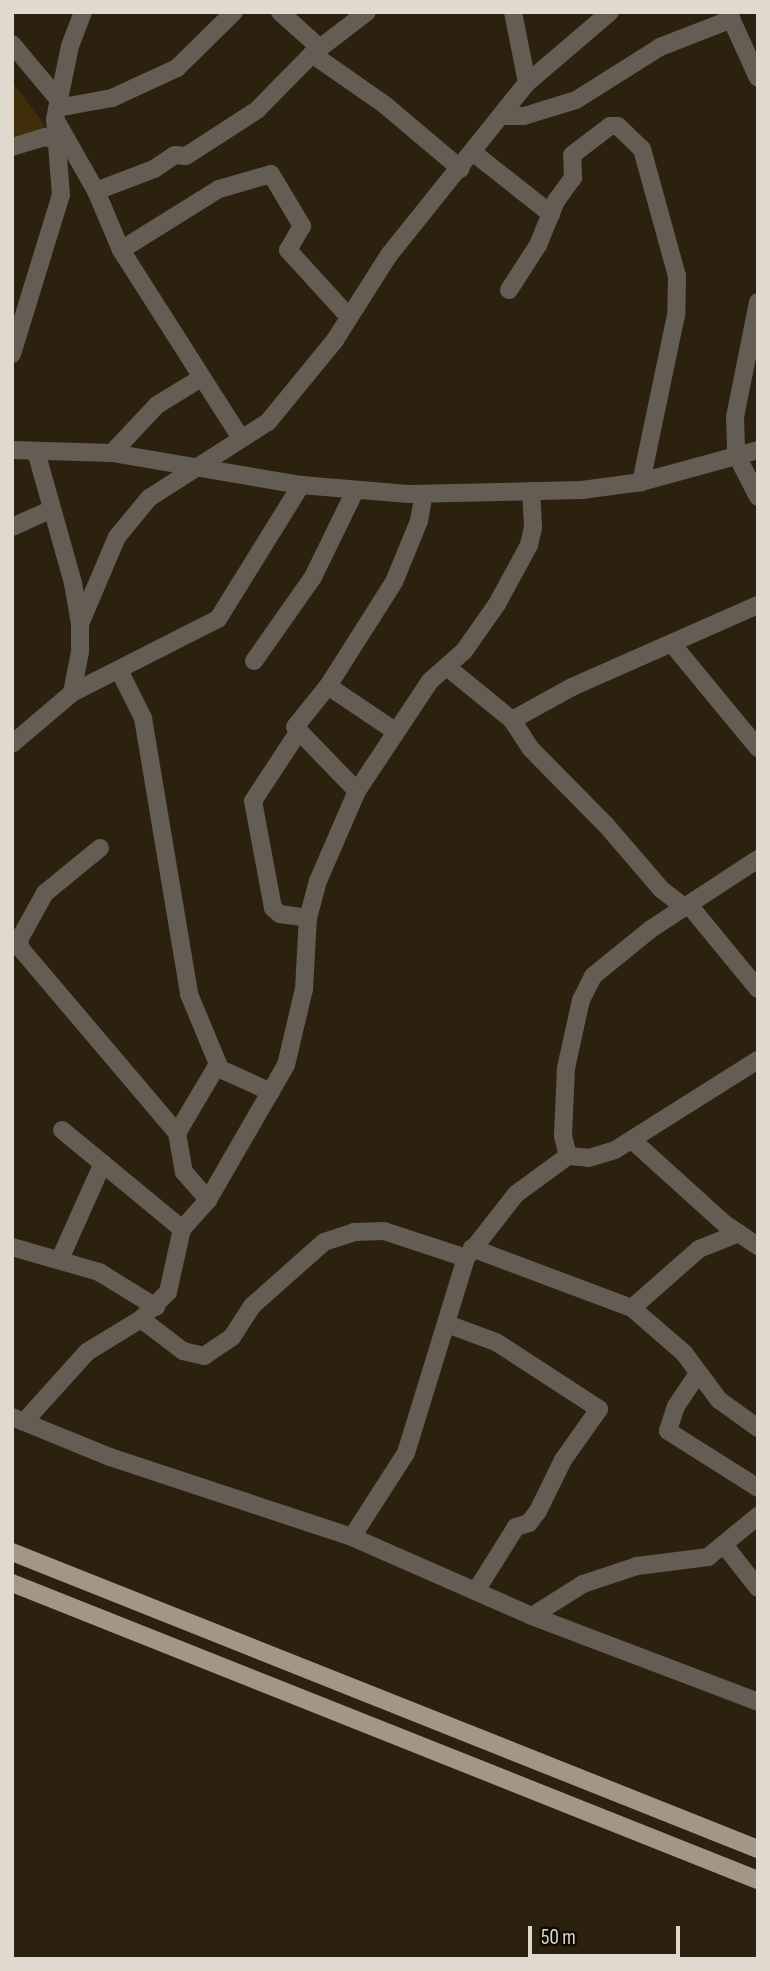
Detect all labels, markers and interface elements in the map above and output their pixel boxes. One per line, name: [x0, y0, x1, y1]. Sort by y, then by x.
scale bar: [532, 1912, 684, 1956]
text: 50 m: [541, 1925, 576, 1950]

